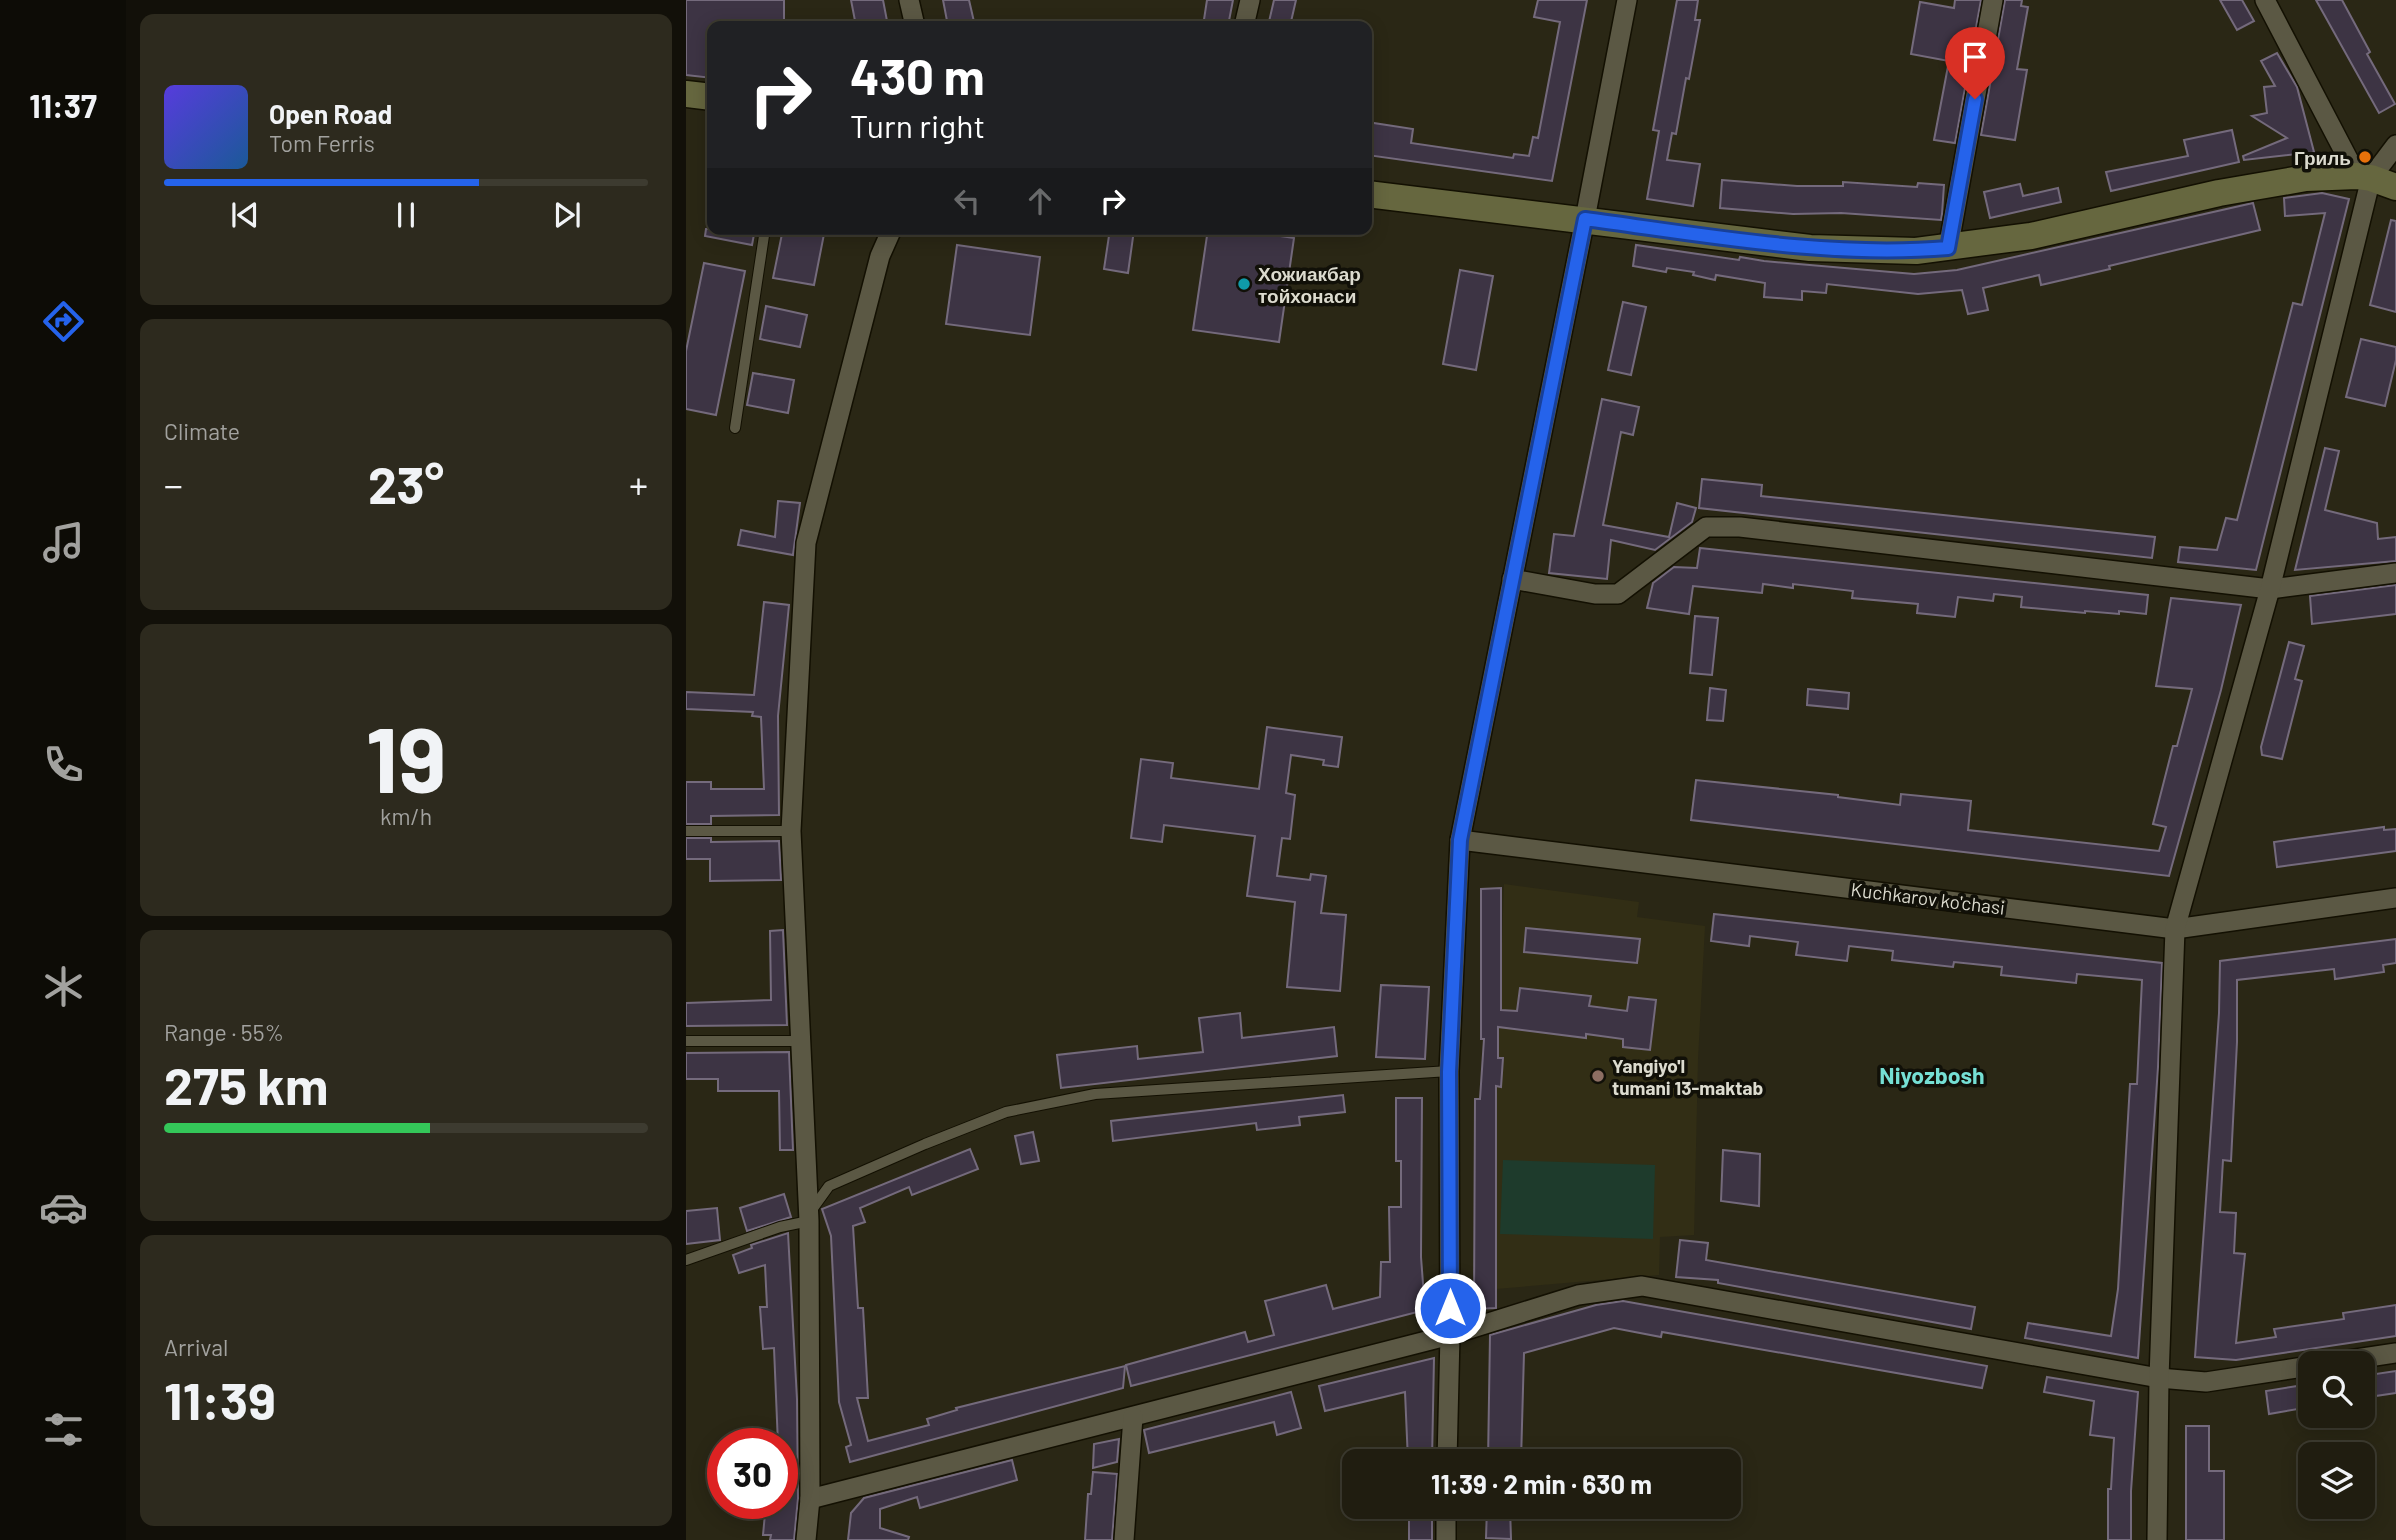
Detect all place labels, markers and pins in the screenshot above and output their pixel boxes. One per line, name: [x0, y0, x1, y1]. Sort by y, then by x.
pin: [1945, 27, 2005, 99]
place label: Гриль: [2294, 146, 2351, 169]
marker: Гриль: [2357, 149, 2373, 165]
place label: Хожиакбар тойхонаси: [1258, 262, 1361, 307]
marker: Хожиакбар тойхонаси: [1236, 276, 1252, 292]
place label: Yangiyo'l tumani 13-maktab: [1612, 1054, 1763, 1099]
marker: Yangiyo'l tumani 13-maktab: [1590, 1068, 1606, 1084]

